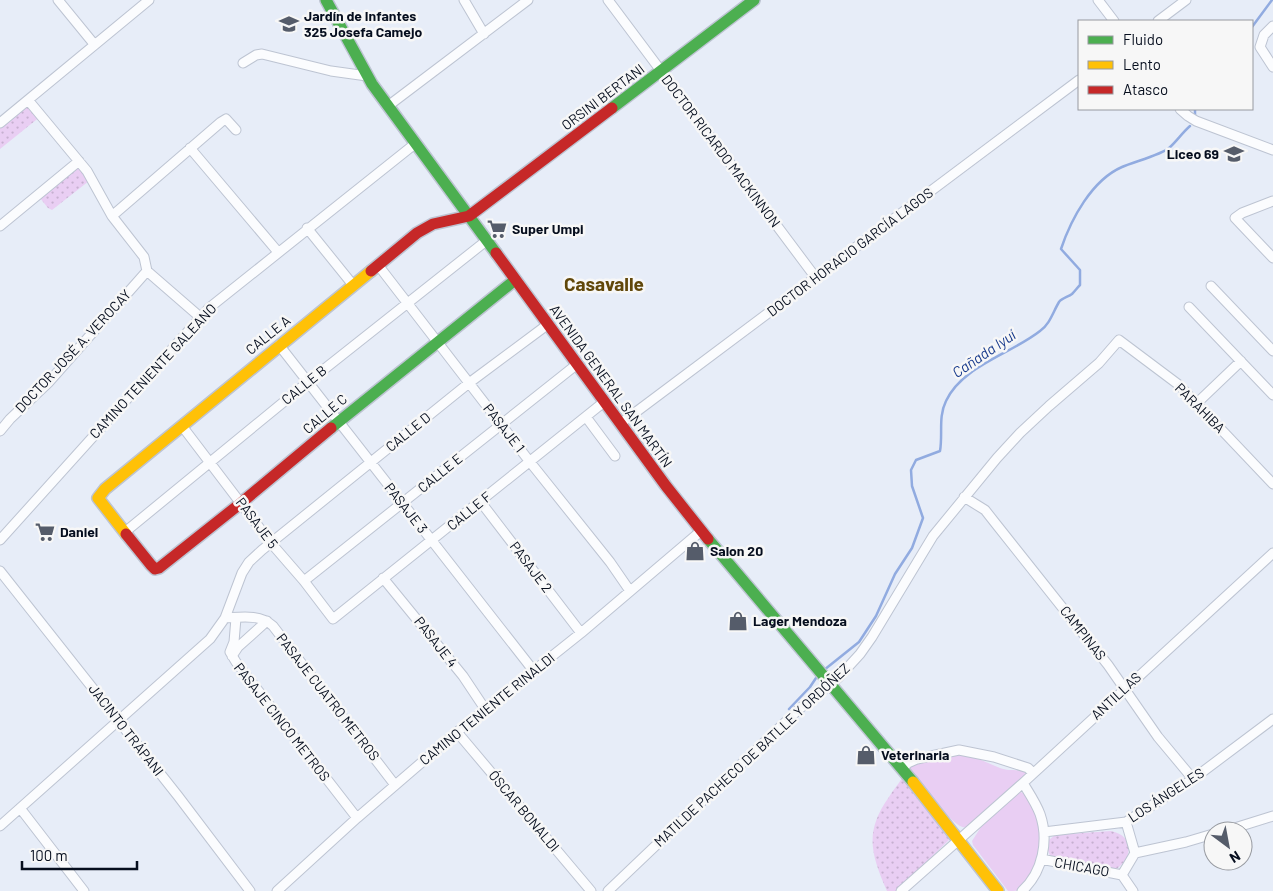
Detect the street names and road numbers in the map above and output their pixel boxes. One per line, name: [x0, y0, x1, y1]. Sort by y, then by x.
street label: ORSINI BERTANI: [558, 60, 648, 133]
street label: DOCTOR RICARDO MACKINNON: [658, 71, 784, 230]
street label: DOCTOR HORACIO GARCÍA LAGOS: [763, 184, 936, 320]
street label: DOCTOR JOSÉ A. VEROCAY: [11, 286, 134, 416]
street label: CAMINO TENIENTE GALEANO: [86, 300, 220, 442]
street label: AVENIDA GENERAL SAN MARTÍN: [547, 301, 676, 470]
street label: CALLE A: [242, 311, 294, 358]
street label: CALLE B: [278, 361, 330, 408]
street label: PARAHIBA: [1172, 379, 1229, 437]
street label: CALLE C: [299, 390, 350, 437]
street label: PASAJE 1: [480, 400, 529, 455]
street label: CALLE D: [382, 408, 434, 455]
street label: CALLE E: [414, 449, 465, 496]
street label: PASAJE 3: [381, 479, 431, 536]
street label: CALLE F: [443, 488, 494, 534]
street label: PASAJE 5: [233, 494, 282, 552]
street label: PASAJE 2: [507, 538, 556, 596]
street label: CAMPINAS: [1057, 602, 1110, 663]
street label: PASAJE 4: [411, 613, 462, 671]
street label: PASAJE CUATRO METROS: [273, 630, 383, 764]
street label: CAMINO TENIENTE RINALDI: [416, 649, 558, 768]
street label: PASAJE CINCO METROS: [231, 659, 334, 784]
street label: MATILDE PACHECO DE BATLLE Y ORDÓÑEZ: [650, 659, 853, 850]
street label: ANTILLAS: [1087, 668, 1144, 723]
street label: JACINTO TRÁPANI: [85, 680, 168, 779]
street label: LOS ÁNGELES: [1125, 764, 1207, 825]
street label: ÓSCAR BONALDI: [485, 767, 563, 855]
street label: CHICAGO: [1053, 853, 1111, 880]

